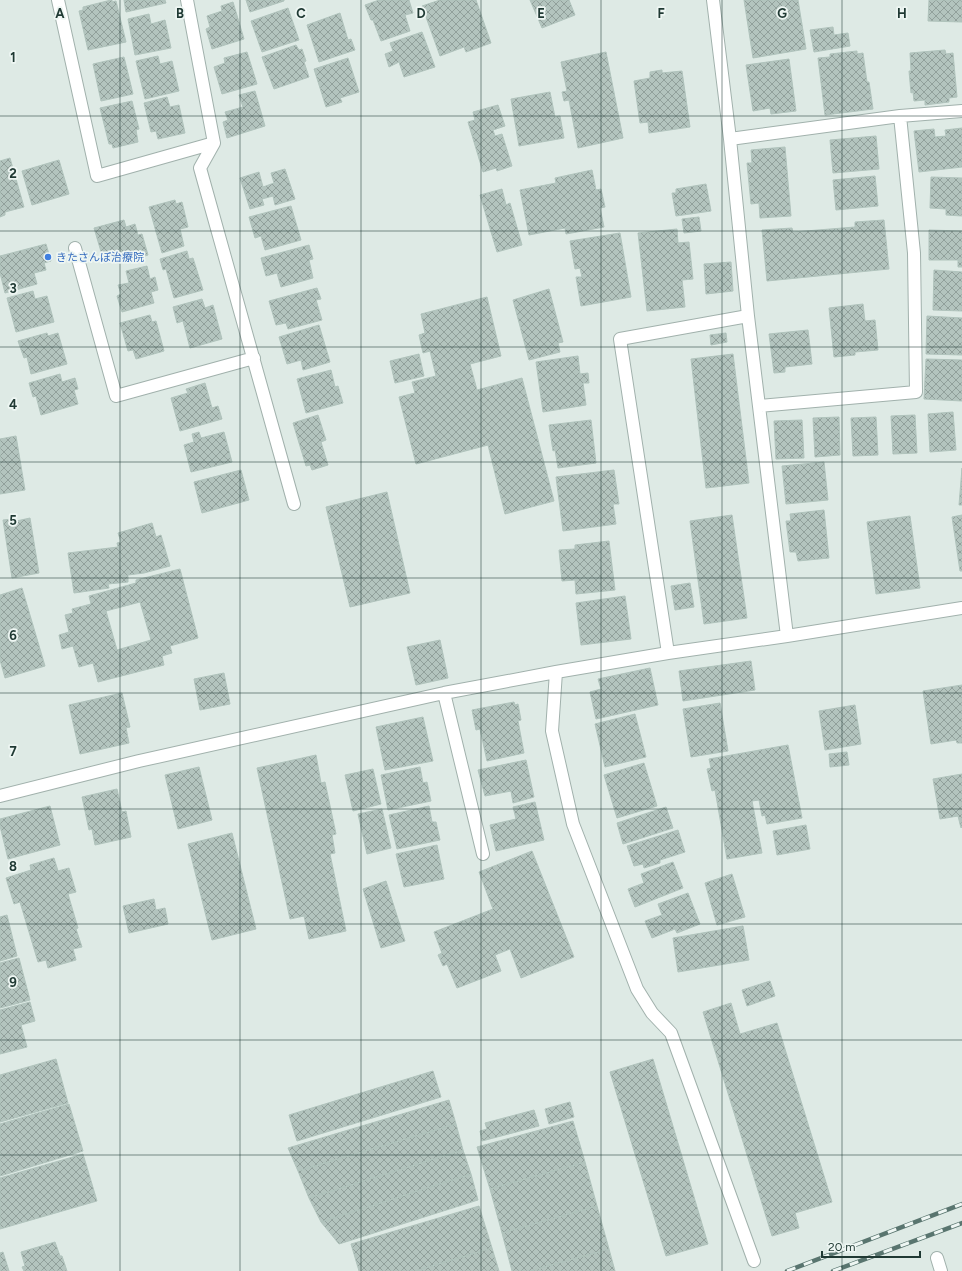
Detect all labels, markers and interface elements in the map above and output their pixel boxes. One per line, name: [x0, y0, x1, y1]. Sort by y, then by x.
text: A: [55, 6, 65, 21]
text: B: [176, 6, 184, 21]
text: C: [296, 6, 306, 21]
text: D: [416, 6, 426, 21]
text: E: [537, 6, 545, 21]
text: F: [657, 6, 665, 21]
text: G: [777, 6, 787, 21]
text: H: [897, 6, 907, 21]
text: 1: [10, 50, 16, 65]
text: 2: [9, 166, 17, 181]
place label: きたさんぽ治療院: [56, 251, 144, 264]
marker: きたさんぽ治療院: [43, 252, 53, 262]
text: 3: [9, 281, 17, 296]
text: 4: [9, 397, 17, 412]
text: 5: [9, 513, 17, 528]
text: 6: [9, 628, 17, 643]
text: 7: [9, 744, 17, 759]
text: 8: [9, 859, 17, 874]
text: 9: [9, 975, 17, 990]
scale bar: [822, 1233, 920, 1259]
text: 20 m: [828, 1240, 856, 1254]

